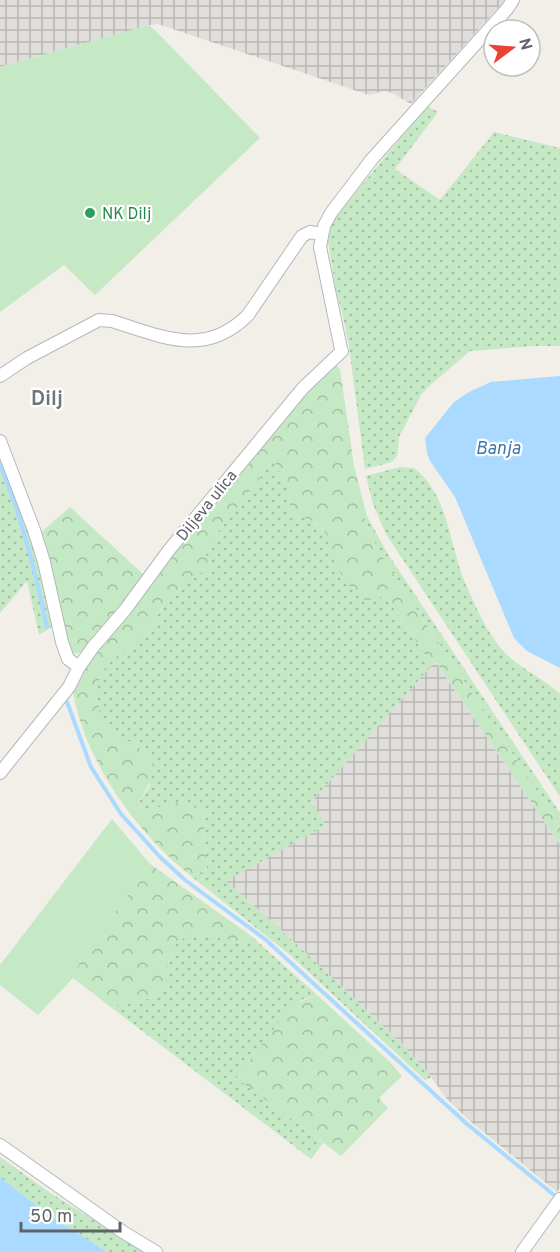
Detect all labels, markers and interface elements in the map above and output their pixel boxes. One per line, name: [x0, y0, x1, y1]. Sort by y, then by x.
north arrow: [482, 18, 542, 78]
text: N: [513, 36, 536, 53]
place label: NK Dilj: [102, 205, 151, 225]
marker: NK Dilj: [83, 206, 97, 220]
district label: Dilj: [31, 387, 63, 413]
water label: Banja: [476, 438, 521, 461]
street label: Diljeva ulica: [173, 467, 242, 546]
scale bar: [21, 1195, 120, 1233]
text: 50 m: [30, 1206, 72, 1229]

